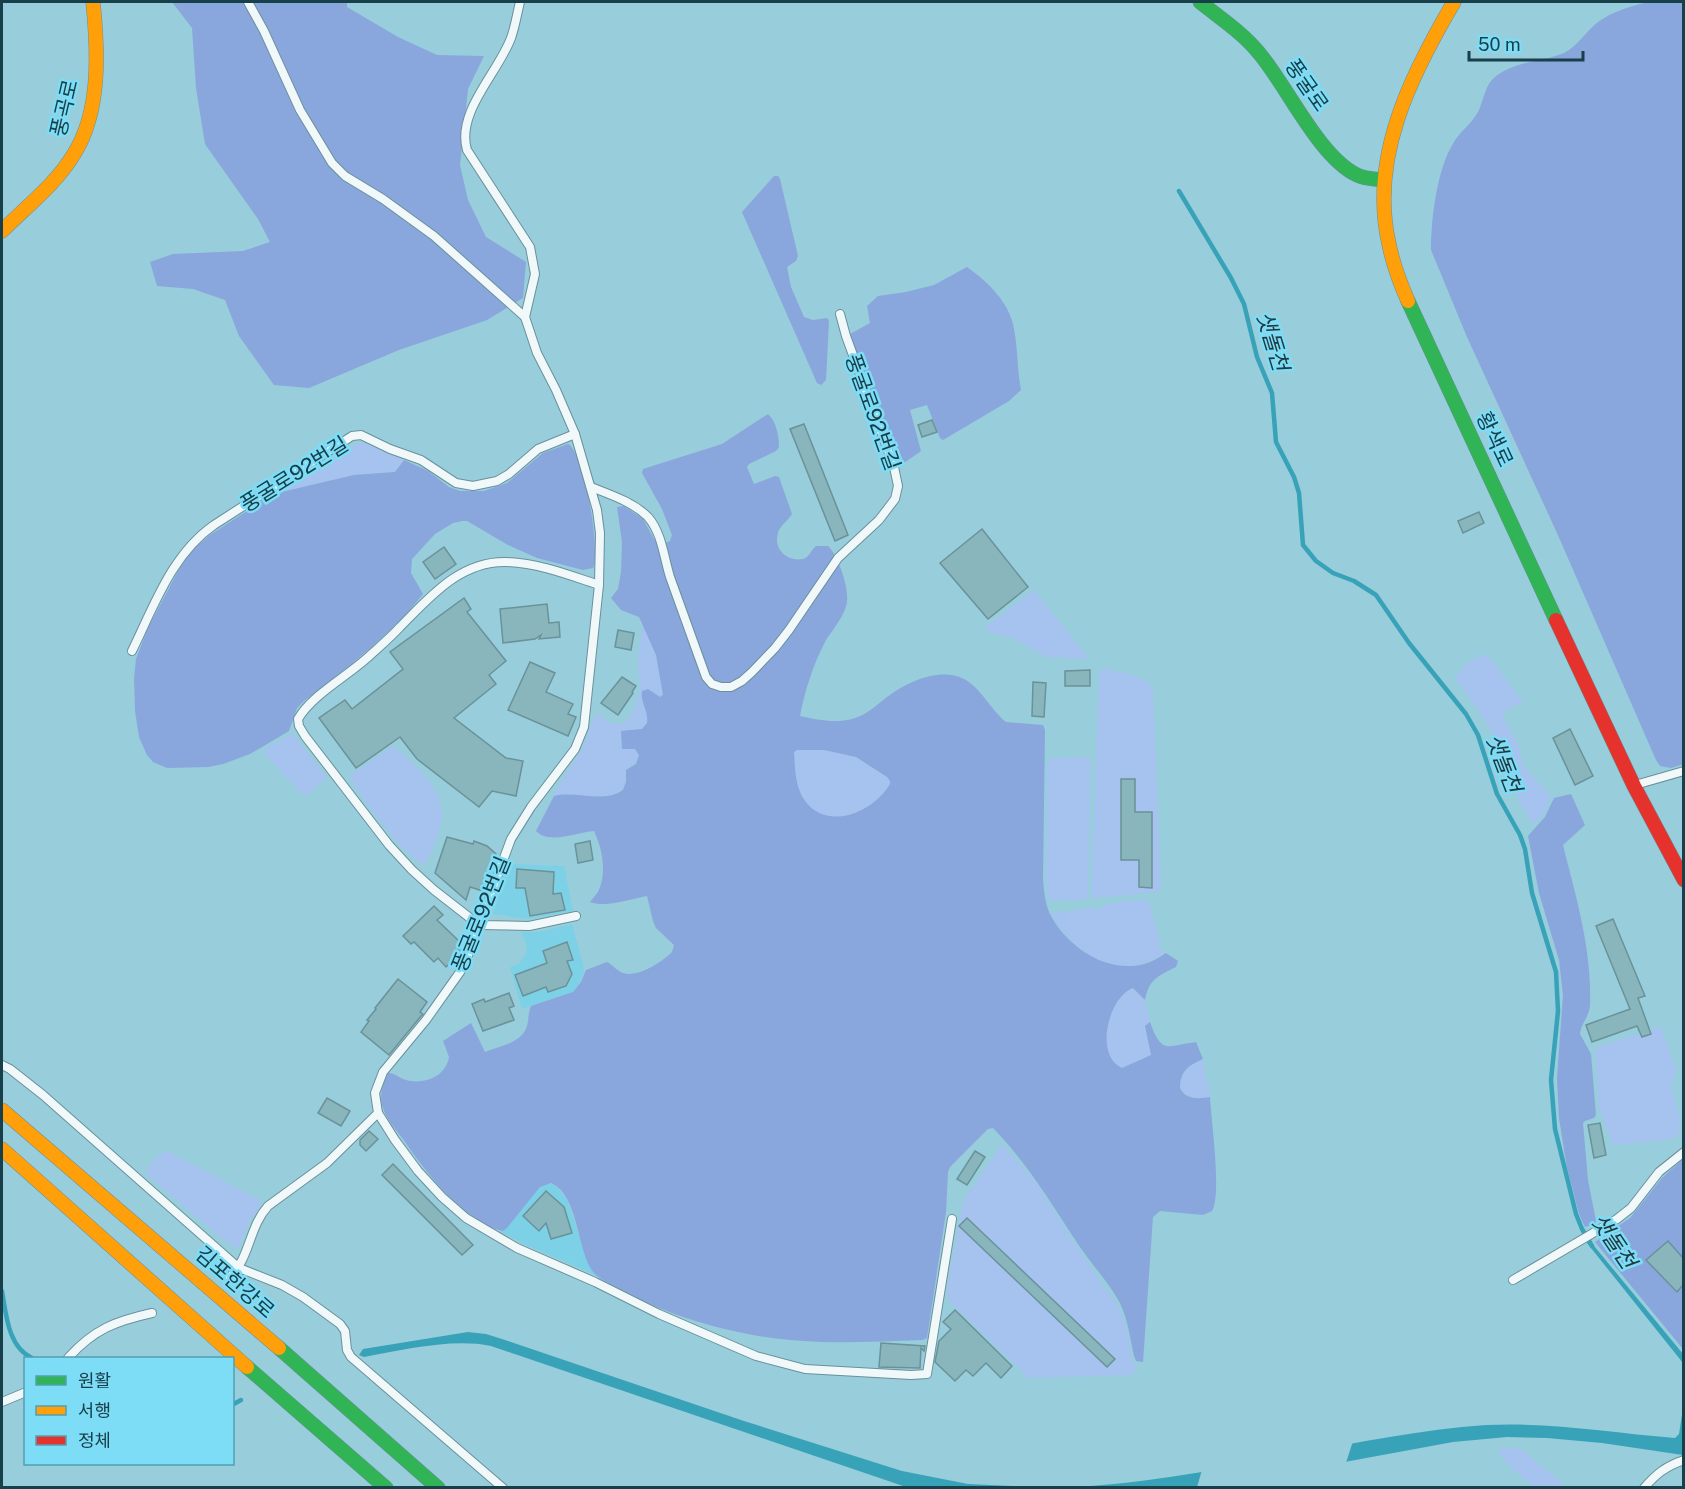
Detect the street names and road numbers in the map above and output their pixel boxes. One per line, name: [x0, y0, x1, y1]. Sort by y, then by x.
street label: 풍굴로: [1280, 54, 1334, 116]
street label: 풍곡로: [45, 77, 83, 139]
street label: 풍굴로92번길: [840, 350, 906, 474]
street label: 황색로: [1471, 407, 1519, 471]
street label: 풍굴로92번길: [236, 431, 352, 517]
street label: 풍굴로92번길: [447, 853, 515, 975]
street label: 김포한강로: [190, 1241, 280, 1323]

